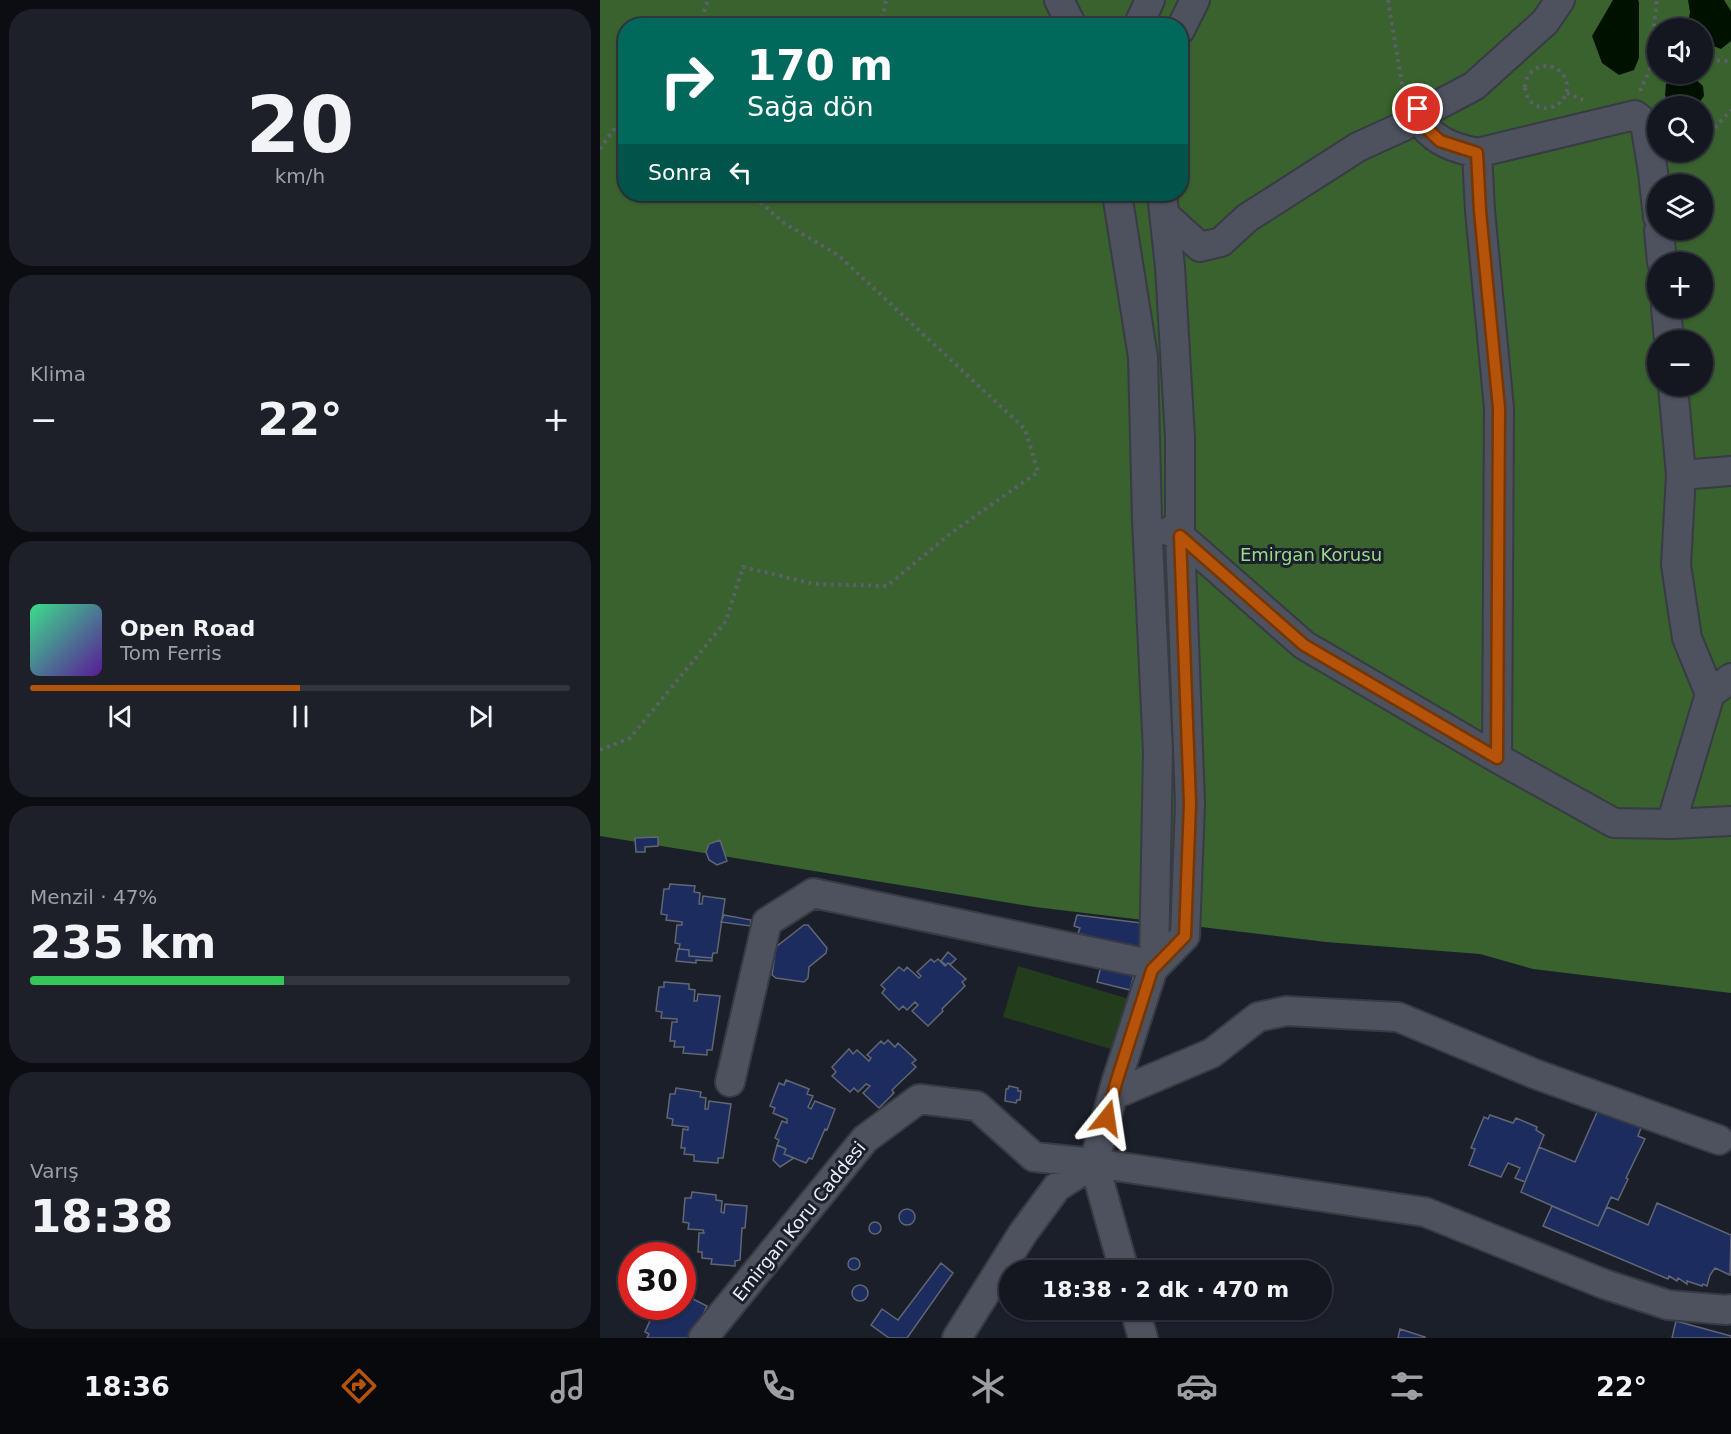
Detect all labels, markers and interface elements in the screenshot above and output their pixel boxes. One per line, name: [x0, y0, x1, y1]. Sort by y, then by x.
map controls: [1647, 18, 1713, 396]
button: sound: [1647, 18, 1713, 84]
text: 170 m: [747, 41, 893, 90]
icon: right: [648, 42, 726, 120]
text: 20: [246, 80, 354, 170]
pin: [1392, 83, 1443, 134]
text: Sağa dön: [747, 91, 874, 122]
icon: arrive: [1401, 92, 1434, 125]
button: search: [1647, 96, 1713, 162]
icon: left: [724, 156, 757, 189]
text: Sonra: [648, 160, 712, 185]
text: km/h: [275, 164, 325, 188]
button: layers: [1647, 174, 1713, 240]
button: +: [1647, 252, 1713, 318]
button: −: [1647, 330, 1713, 396]
text: Klima: [30, 362, 86, 386]
text: 22°: [257, 393, 343, 446]
text: −: [30, 400, 58, 439]
text: +: [542, 400, 570, 439]
park label: Emirgan Korusu: [1240, 544, 1382, 565]
text: Open Road: [120, 616, 255, 641]
text: Tom Ferris: [120, 641, 222, 665]
icon: previous: [104, 700, 137, 733]
icon: pause: [284, 700, 317, 733]
icon: next: [464, 700, 497, 733]
text: Menzil · 47%: [30, 885, 157, 909]
text: 235 km: [30, 916, 216, 969]
position arrow: [1075, 1086, 1139, 1150]
street label: Emirgan Koru Caddesi: [728, 1137, 870, 1305]
text: Varış: [30, 1159, 79, 1183]
text: 18:38: [30, 1190, 173, 1243]
speed limit sign: 30: [618, 1242, 696, 1320]
text: 18:38 · 2 dk · 470 m: [1042, 1277, 1289, 1302]
icon: directions: [338, 1365, 380, 1407]
icon: music: [547, 1365, 589, 1407]
icon: phone: [757, 1365, 799, 1407]
icon: climate: [967, 1365, 1009, 1407]
icon: car: [1176, 1365, 1218, 1407]
icon: filters: [1386, 1365, 1428, 1407]
text: 18:36: [84, 1371, 170, 1402]
text: 22°: [1596, 1371, 1647, 1402]

